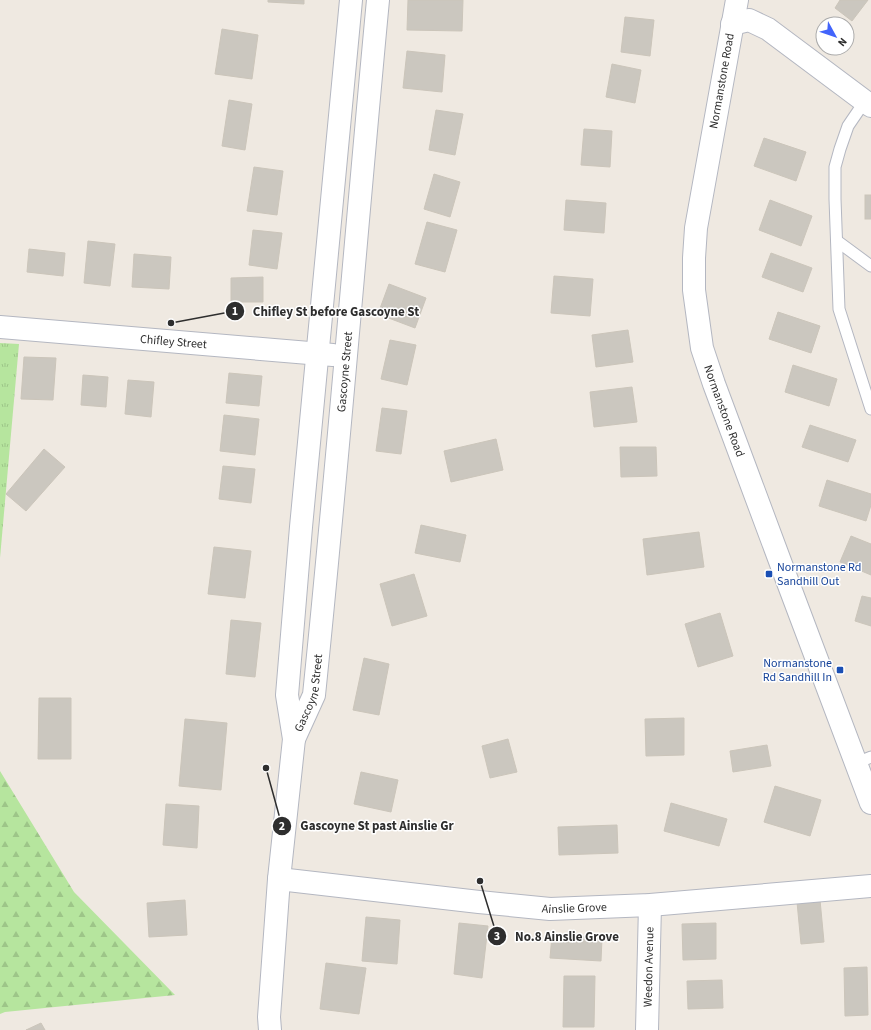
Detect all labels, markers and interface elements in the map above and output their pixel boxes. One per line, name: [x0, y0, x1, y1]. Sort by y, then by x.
north arrow: [815, 16, 855, 56]
street label: Normanstone Road: [705, 32, 739, 130]
text: N: [834, 34, 850, 50]
callout: Chifley St before Gascoyne St: [225, 299, 428, 324]
text: 1: [232, 303, 238, 320]
text: Chifley St before Gascoyne St: [253, 303, 419, 321]
street label: Chifley Street: [139, 330, 208, 353]
street label: Gascoyne Street: [333, 331, 357, 413]
street label: Normanstone Road: [700, 363, 749, 459]
place label: Normanstone Rd Sandhill Out: [777, 559, 861, 590]
marker: Normanstone Rd Sandhill Out: [764, 569, 774, 579]
street label: Gascoyne Street: [290, 653, 327, 735]
place label: Normanstone Rd Sandhill In: [763, 655, 832, 686]
marker: Normanstone Rd Sandhill In: [835, 665, 845, 675]
callout: Gascoyne St past Ainslie Gr: [272, 813, 462, 838]
text: Gascoyne St past Ainslie Gr: [300, 817, 454, 835]
text: 2: [279, 818, 285, 835]
street label: Ainslie Grove: [541, 898, 607, 918]
callout: No.8 Ainslie Grove: [487, 924, 627, 949]
street label: Weedon Avenue: [639, 927, 658, 1007]
text: 3: [494, 928, 500, 945]
text: No.8 Ainslie Grove: [515, 928, 619, 946]

